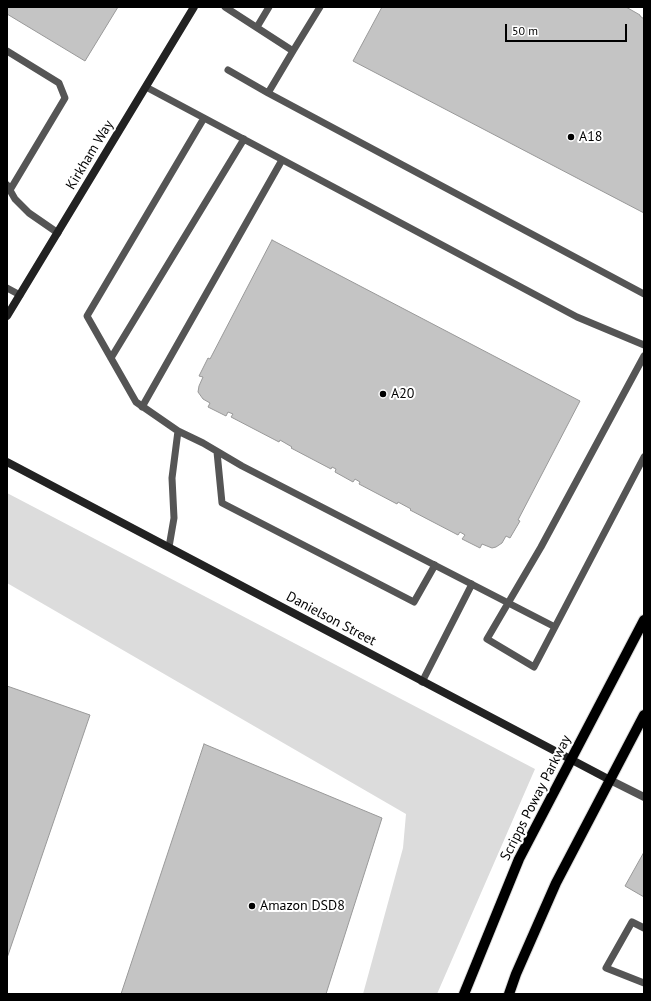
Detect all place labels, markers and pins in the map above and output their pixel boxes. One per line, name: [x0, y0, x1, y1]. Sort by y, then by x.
place label: A18: [579, 129, 602, 145]
marker: A18: [566, 132, 576, 142]
place label: A20: [391, 386, 414, 402]
marker: A20: [378, 389, 388, 399]
place label: Amazon DSD8: [260, 898, 345, 914]
marker: Amazon DSD8: [247, 901, 257, 911]

